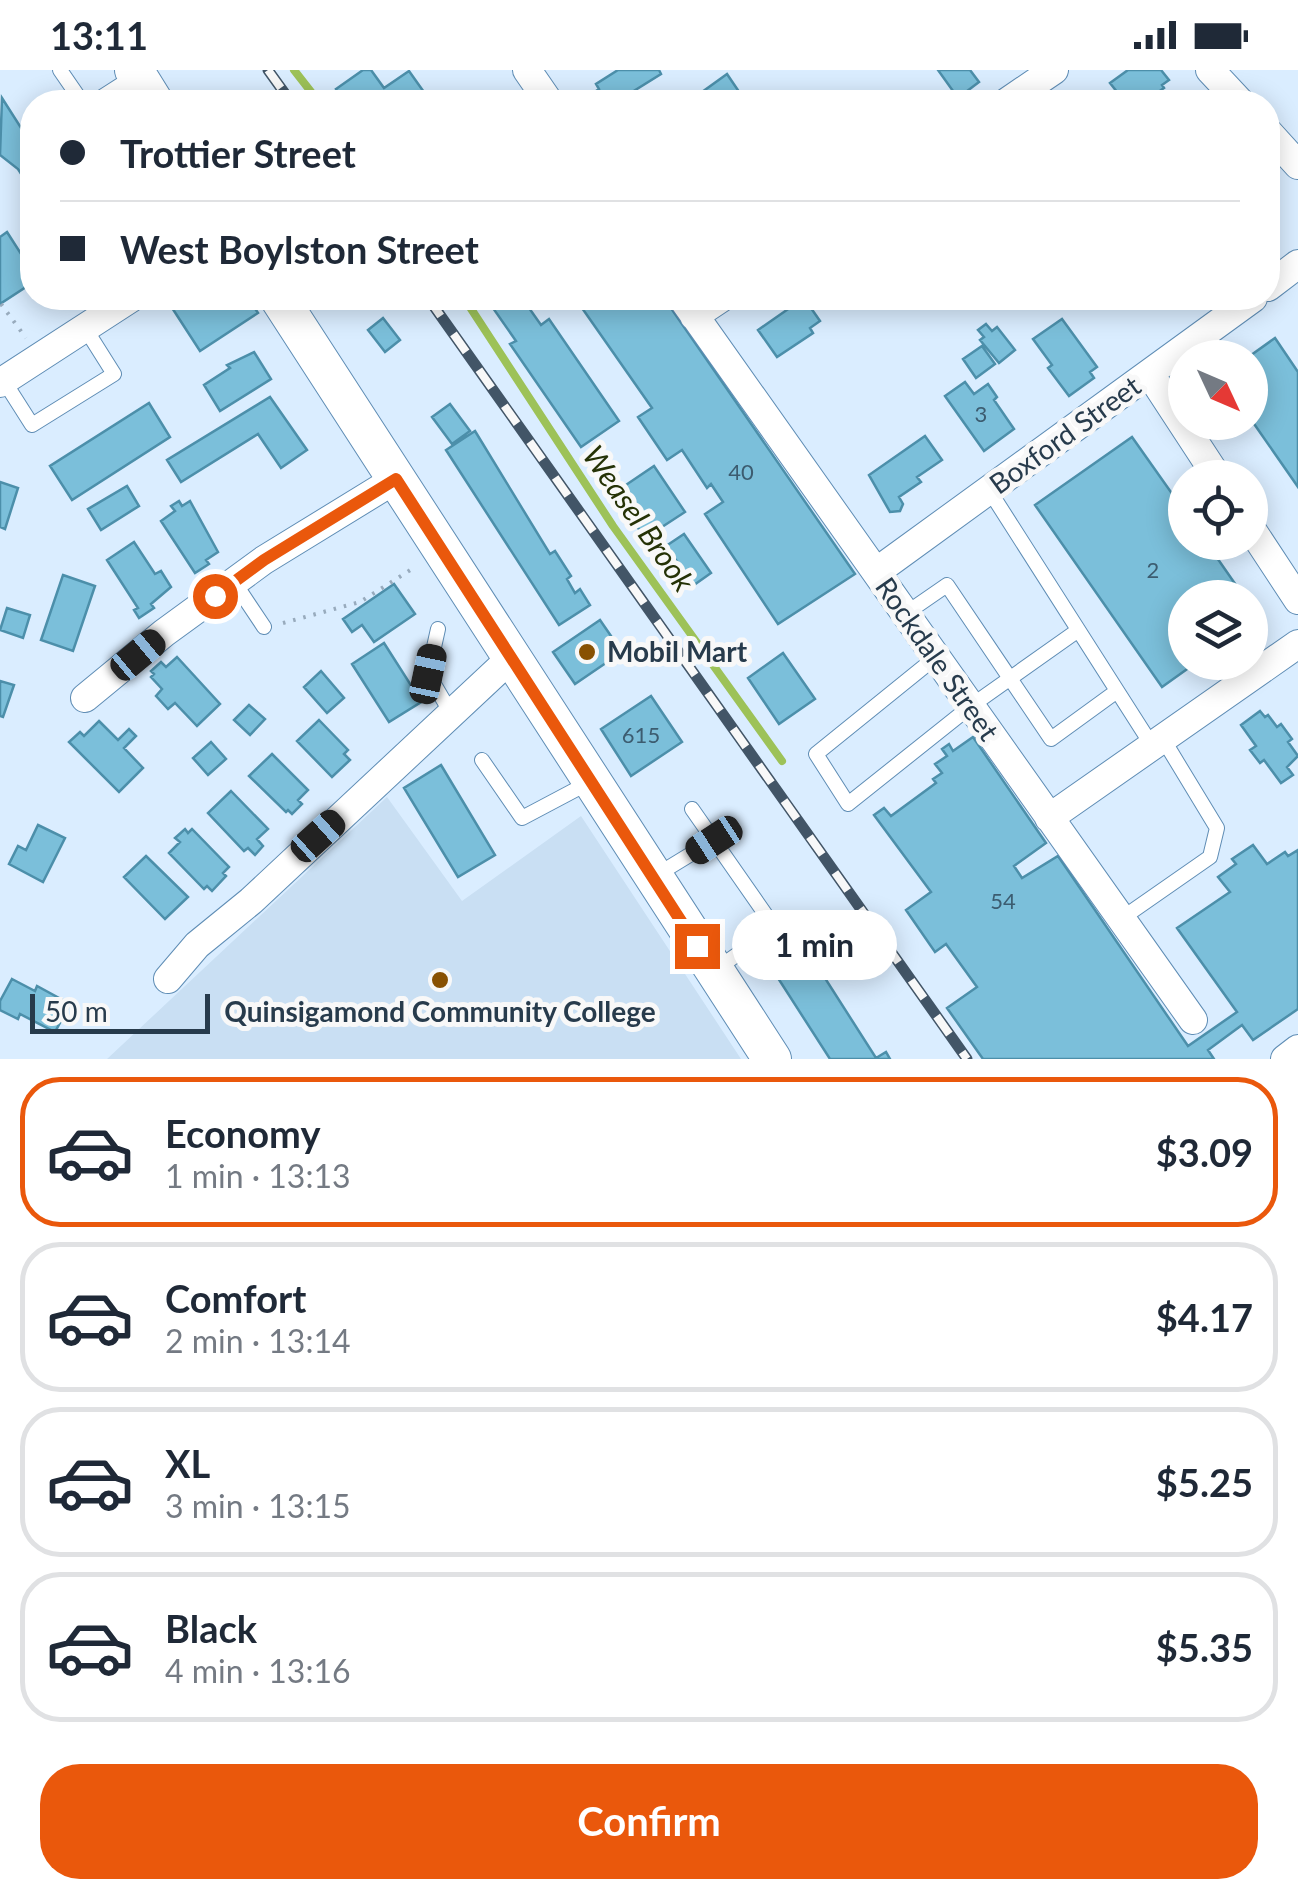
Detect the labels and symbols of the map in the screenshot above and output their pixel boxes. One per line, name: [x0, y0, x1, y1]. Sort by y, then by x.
north arrow: [1168, 340, 1268, 440]
street label: Boxford Street: [982, 368, 1147, 500]
house number: 3: [975, 400, 987, 427]
water label: Weasel Brook: [576, 438, 704, 598]
house number: 40: [728, 458, 754, 485]
house number: 2: [1147, 556, 1159, 583]
street label: Rockdale Street: [869, 570, 1007, 747]
route start: [193, 574, 238, 619]
car: [105, 624, 171, 686]
place label: Mobil Mart: [607, 634, 748, 668]
marker: Mobil Mart: [576, 641, 598, 663]
car: [407, 642, 449, 706]
house number: 615: [622, 721, 660, 748]
car: [286, 805, 350, 867]
car: [681, 811, 747, 869]
house number: 54: [990, 887, 1016, 914]
callout: 1 min: [732, 911, 897, 981]
route end: [675, 924, 720, 969]
marker: Quinsigamond Community College: [429, 969, 451, 991]
scale bar: [30, 989, 210, 1034]
place label: Quinsigamond Community College: [224, 994, 656, 1028]

